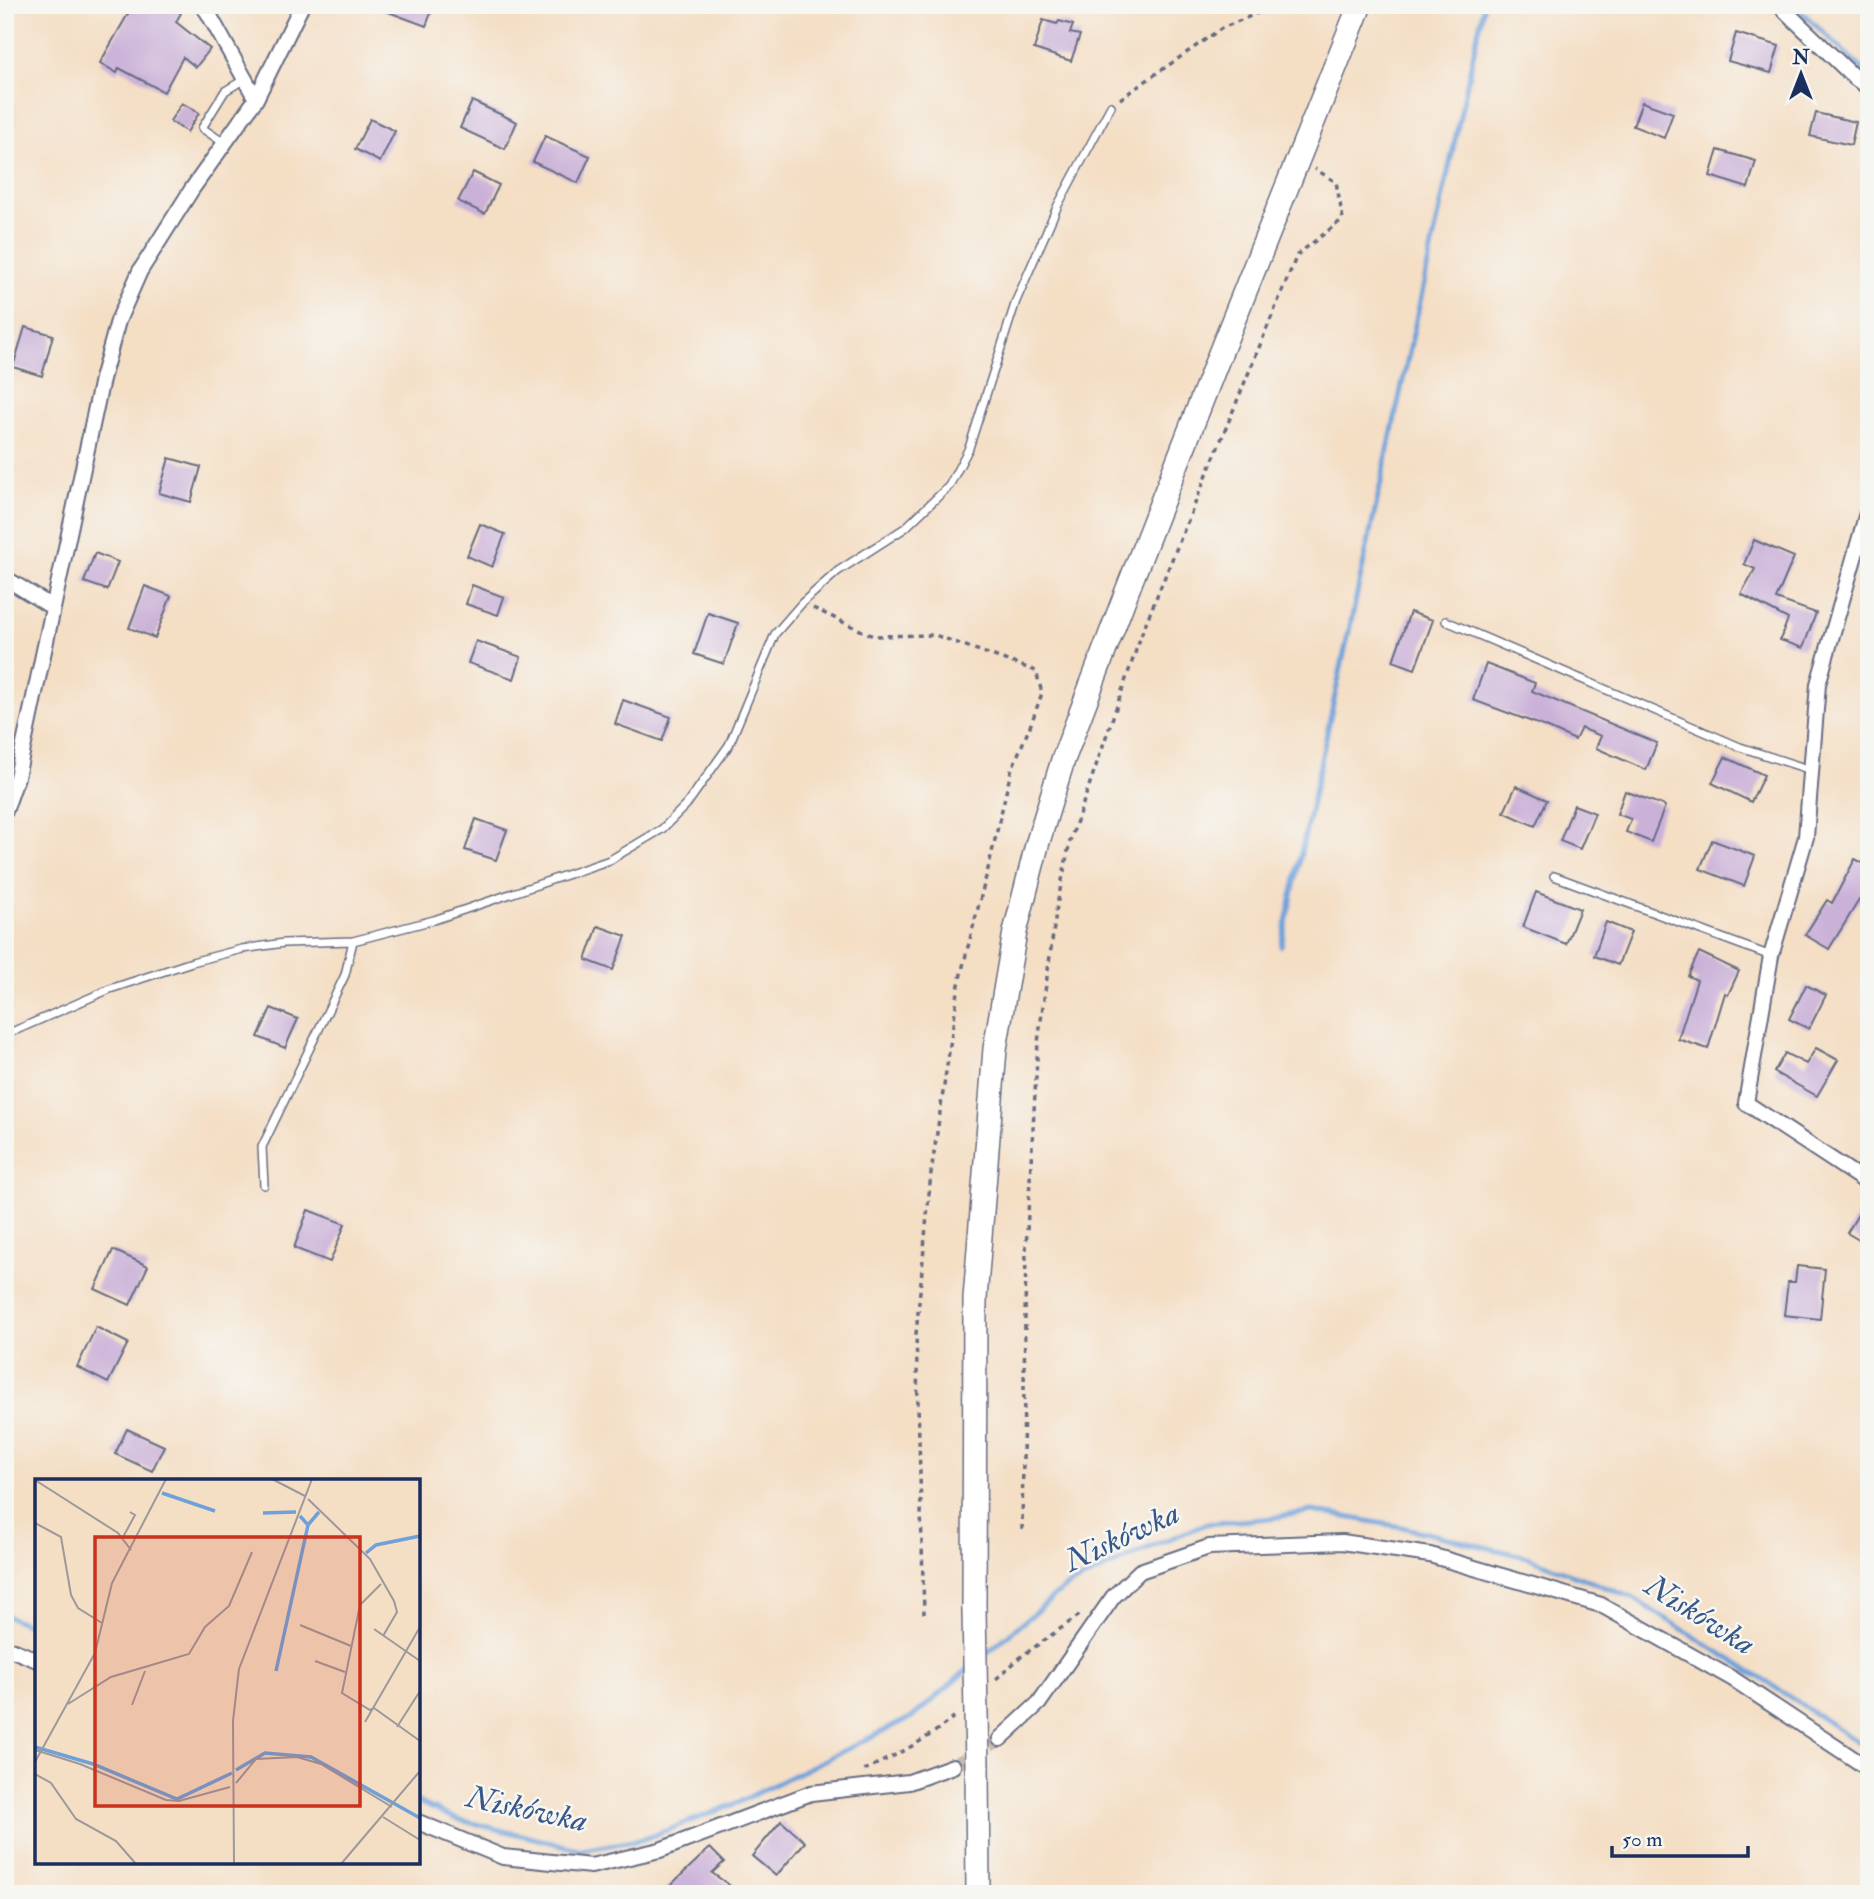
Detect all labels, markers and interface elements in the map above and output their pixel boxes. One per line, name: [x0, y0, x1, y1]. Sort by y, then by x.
north arrow: [1766, 38, 1836, 108]
text: N: [1791, 46, 1810, 70]
inset map: [35, 1479, 420, 1864]
water label: Niskówka: [1056, 1493, 1186, 1582]
water label: Niskówka: [1636, 1565, 1762, 1664]
water label: Niskówka: [461, 1776, 591, 1841]
scale bar: [1612, 1815, 1748, 1859]
text: 50 m: [1622, 1826, 1663, 1853]

